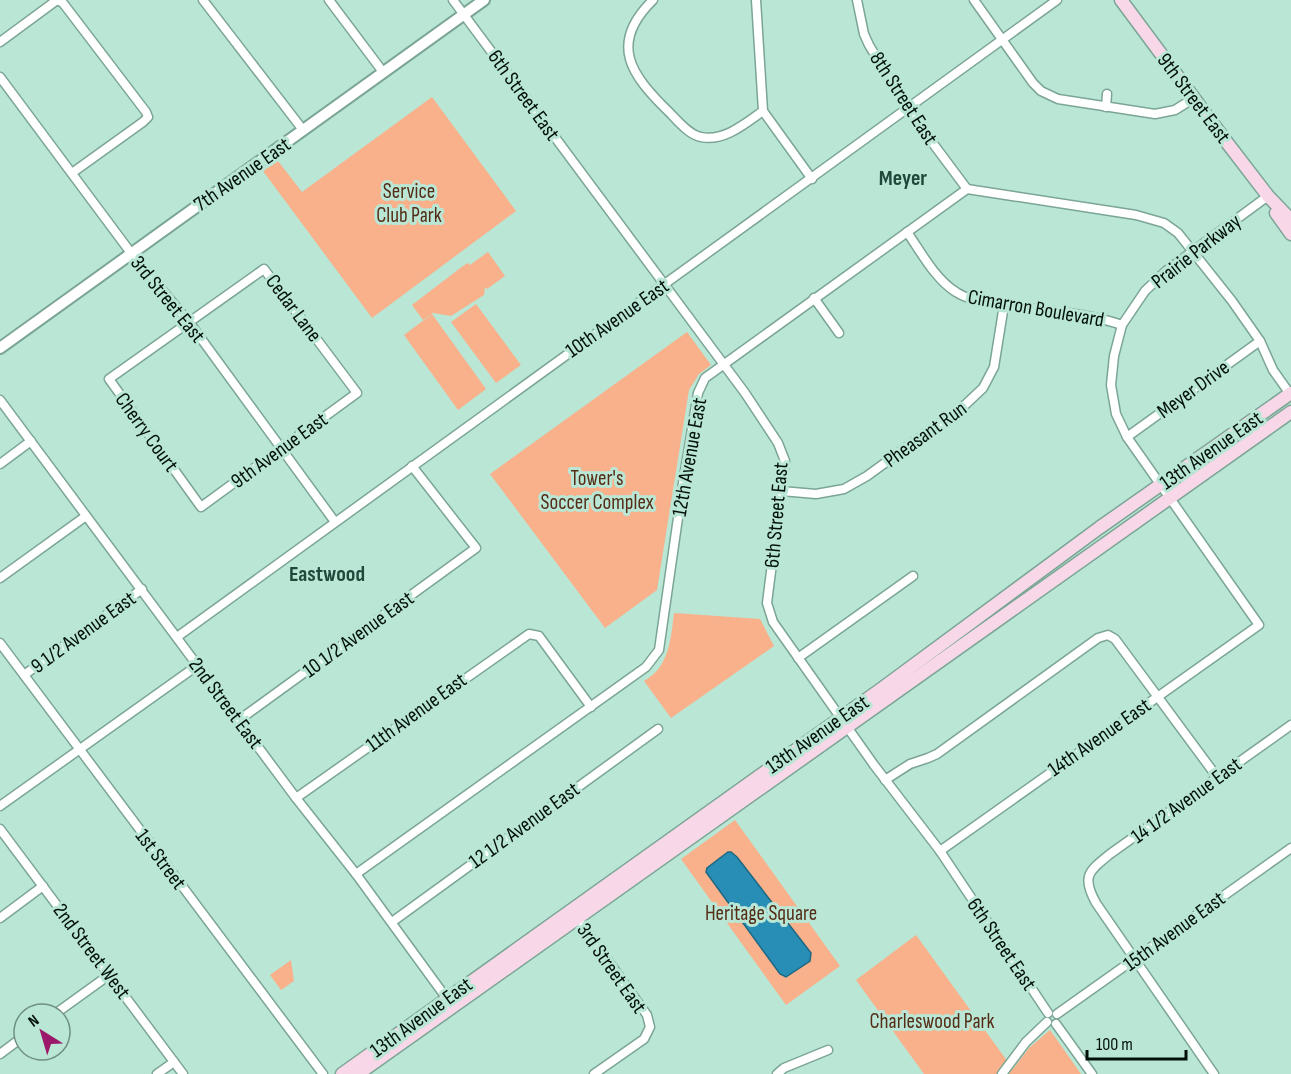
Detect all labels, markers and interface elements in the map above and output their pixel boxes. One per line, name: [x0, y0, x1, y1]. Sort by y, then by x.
street label: 6th Street East: [482, 45, 565, 146]
street label: 8th Street East: [864, 47, 943, 150]
street label: 9th Street East: [1152, 48, 1236, 148]
street label: 7th Avenue East: [189, 132, 295, 217]
district label: Meyer: [879, 165, 927, 192]
park label: Service Club Park: [376, 179, 442, 228]
street label: Prairie Parkway: [1147, 209, 1246, 294]
street label: 3rd Street East: [125, 251, 210, 348]
street label: Cedar Lane: [260, 270, 327, 347]
street label: 10th Avenue East: [561, 274, 674, 363]
street label: Cimarron Boulevard: [966, 284, 1106, 333]
street label: Meyer Drive: [1152, 355, 1234, 424]
street label: Cherry Court: [110, 388, 184, 477]
street label: 12th Avenue East: [667, 396, 712, 518]
street label: Pheasant Run: [879, 396, 972, 473]
street label: 13th Avenue East: [1155, 406, 1268, 495]
street label: 9th Avenue East: [226, 407, 332, 494]
street label: 6th Street East: [759, 461, 794, 569]
park label: Tower's Soccer Complex: [540, 466, 654, 515]
district label: Eastwood: [289, 561, 365, 588]
street label: 9 1/2 Avenue East: [26, 586, 141, 679]
street label: 10 1/2 Avenue East: [298, 586, 419, 683]
street label: 2nd Street East: [183, 653, 268, 754]
street label: 11th Avenue East: [361, 668, 472, 757]
street label: 13th Avenue East: [761, 690, 874, 779]
street label: 14th Avenue East: [1043, 693, 1156, 782]
street label: 14 1/2 Avenue East: [1126, 752, 1246, 849]
street label: 12 1/2 Avenue East: [464, 777, 584, 874]
street label: 1st Street: [130, 824, 191, 894]
street label: 15th Avenue East: [1119, 886, 1230, 977]
street label: 6th Street East: [962, 893, 1042, 995]
street label: 2nd Street West: [48, 899, 136, 1004]
park label: Heritage Square: [705, 901, 817, 926]
street label: 3rd Street East: [571, 918, 652, 1018]
street label: 13th Avenue East: [365, 972, 477, 1063]
north arrow: [12, 1002, 72, 1062]
park label: Charleswood Park: [869, 1009, 995, 1034]
text: N: [25, 1011, 43, 1031]
scale bar: [1087, 1023, 1186, 1061]
text: 100 m: [1096, 1034, 1133, 1055]

